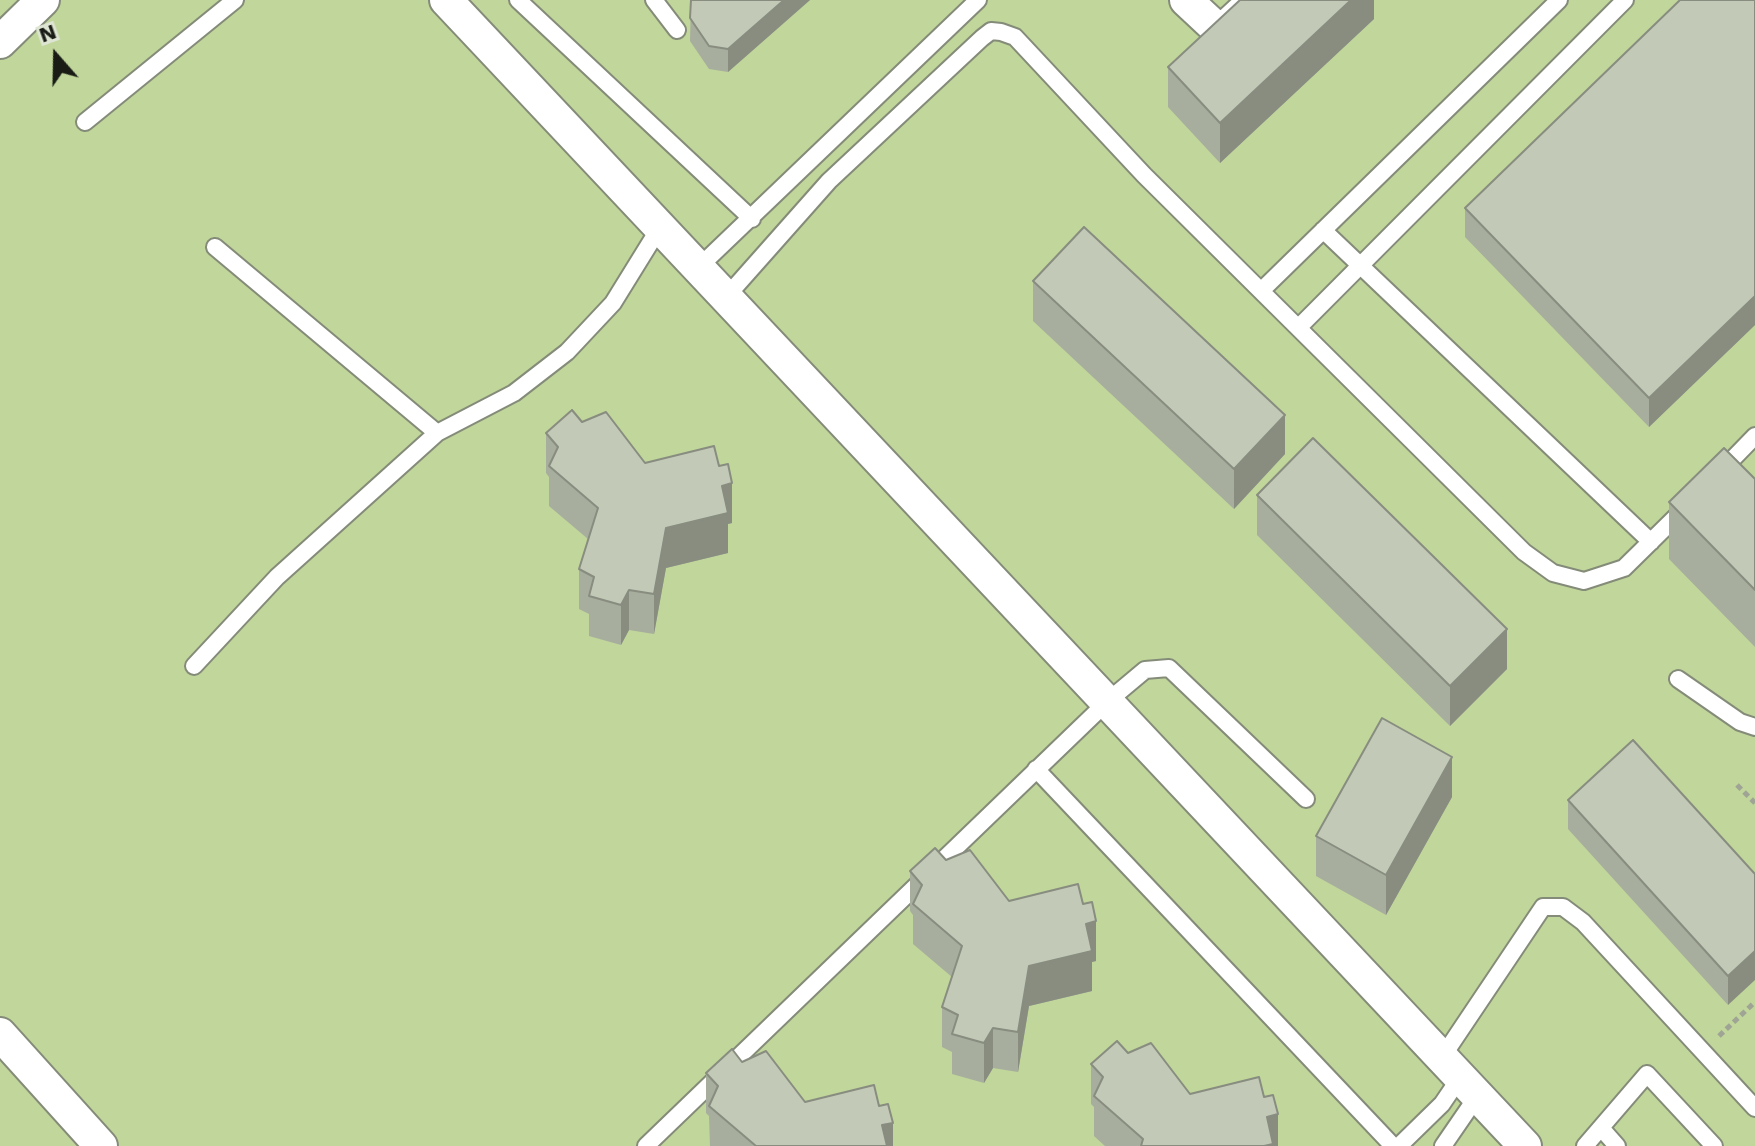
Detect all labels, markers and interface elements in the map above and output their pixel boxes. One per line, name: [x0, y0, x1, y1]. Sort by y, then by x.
north arrow: [16, 16, 96, 96]
text: N: [36, 18, 60, 48]

